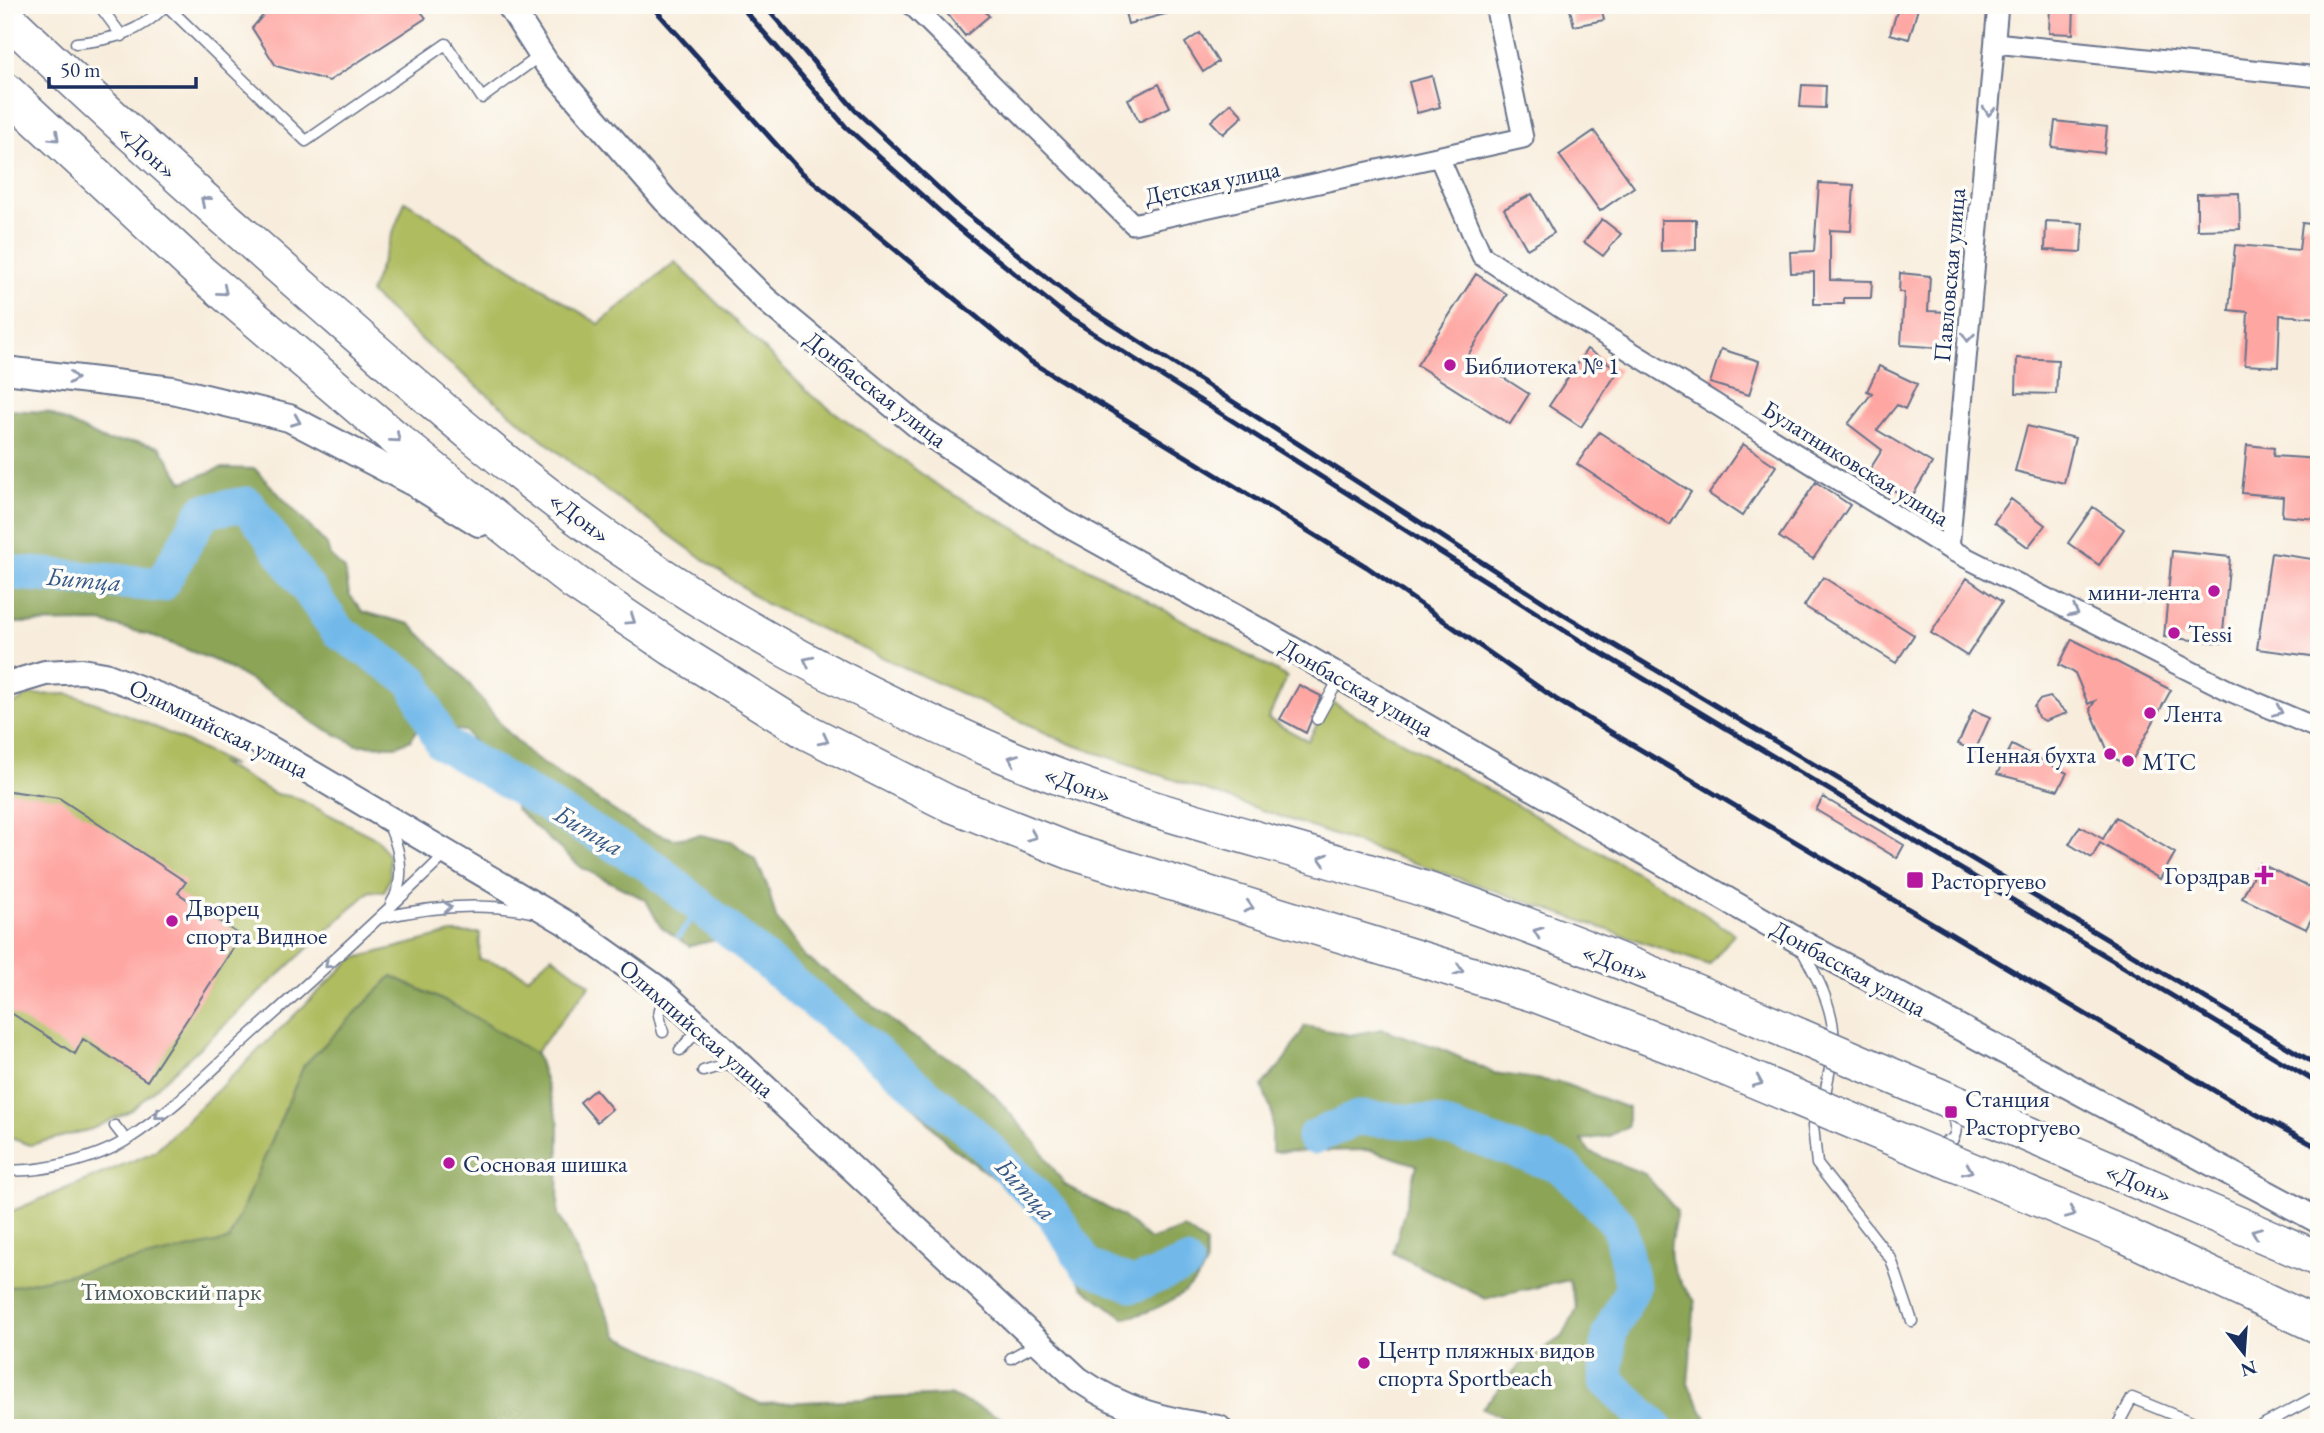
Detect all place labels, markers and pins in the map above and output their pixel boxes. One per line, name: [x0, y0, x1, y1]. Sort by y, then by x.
place label: Библиотека № 1: [1464, 350, 1619, 381]
marker: Библиотека № 1: [1442, 357, 1458, 373]
place label: мини-лента: [2088, 576, 2200, 607]
marker: мини-лента: [2206, 583, 2222, 599]
place label: Tessi: [2188, 618, 2232, 649]
marker: Tessi: [2166, 625, 2182, 641]
place label: Лента: [2164, 698, 2223, 729]
marker: Лента: [2142, 705, 2158, 721]
place label: Пенная бухта: [1966, 739, 2096, 770]
marker: Пенная бухта: [2102, 746, 2118, 762]
place label: МТС: [2142, 746, 2196, 777]
marker: МТС: [2120, 753, 2136, 769]
place label: Горздрав: [2164, 860, 2250, 891]
place label: Расторгуево: [1931, 865, 2047, 896]
marker: Горздрав: [2256, 867, 2272, 883]
marker: Расторгуево: [1905, 870, 1925, 890]
place label: Дворец спорта Видное: [186, 892, 327, 951]
marker: Дворец спорта Видное: [164, 913, 180, 929]
place label: Станция Расторгуево: [1965, 1083, 2081, 1142]
marker: Станция Расторгуево: [1943, 1104, 1959, 1120]
place label: Сосновая шишка: [463, 1148, 628, 1179]
marker: Сосновая шишка: [441, 1155, 457, 1171]
place label: Центр пляжных видов спорта Sportbeach: [1378, 1334, 1595, 1393]
marker: Центр пляжных видов спорта Sportbeach: [1356, 1355, 1372, 1371]

